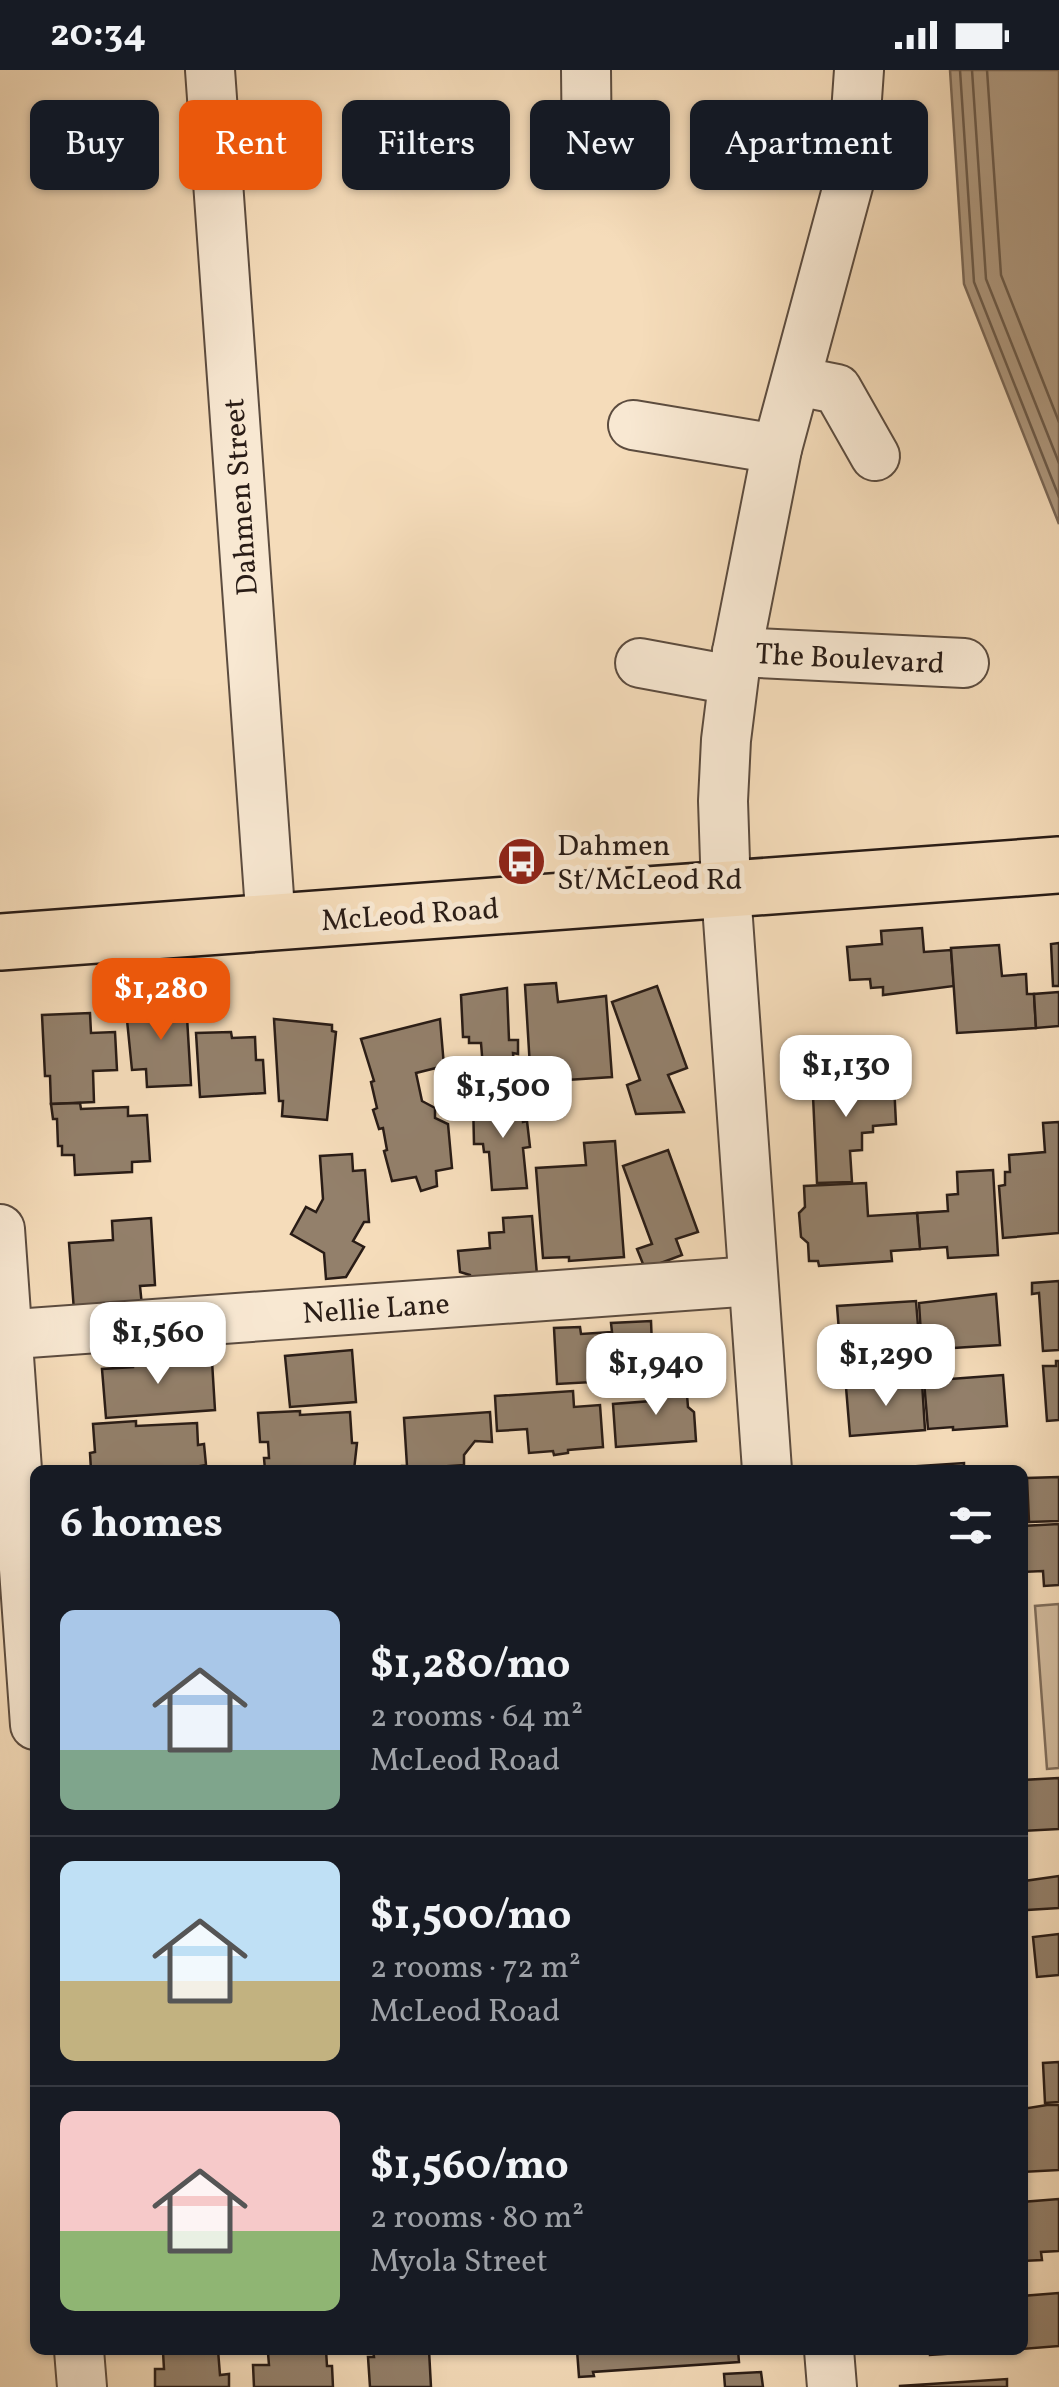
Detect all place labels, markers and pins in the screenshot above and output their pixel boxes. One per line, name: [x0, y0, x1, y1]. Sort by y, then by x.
place label: Dahmen St/McLeod Rd: [557, 826, 743, 902]
bus stop icon: Dahmen St/McLeod Rd: [496, 836, 548, 888]
pin: $1,280: [80, 958, 242, 1043]
pin: $1,130: [765, 1035, 927, 1120]
pin: $1,500: [422, 1056, 584, 1141]
pin: $1,560: [77, 1302, 239, 1387]
pin: $1,290: [805, 1324, 967, 1409]
pin: $1,940: [575, 1333, 737, 1418]

